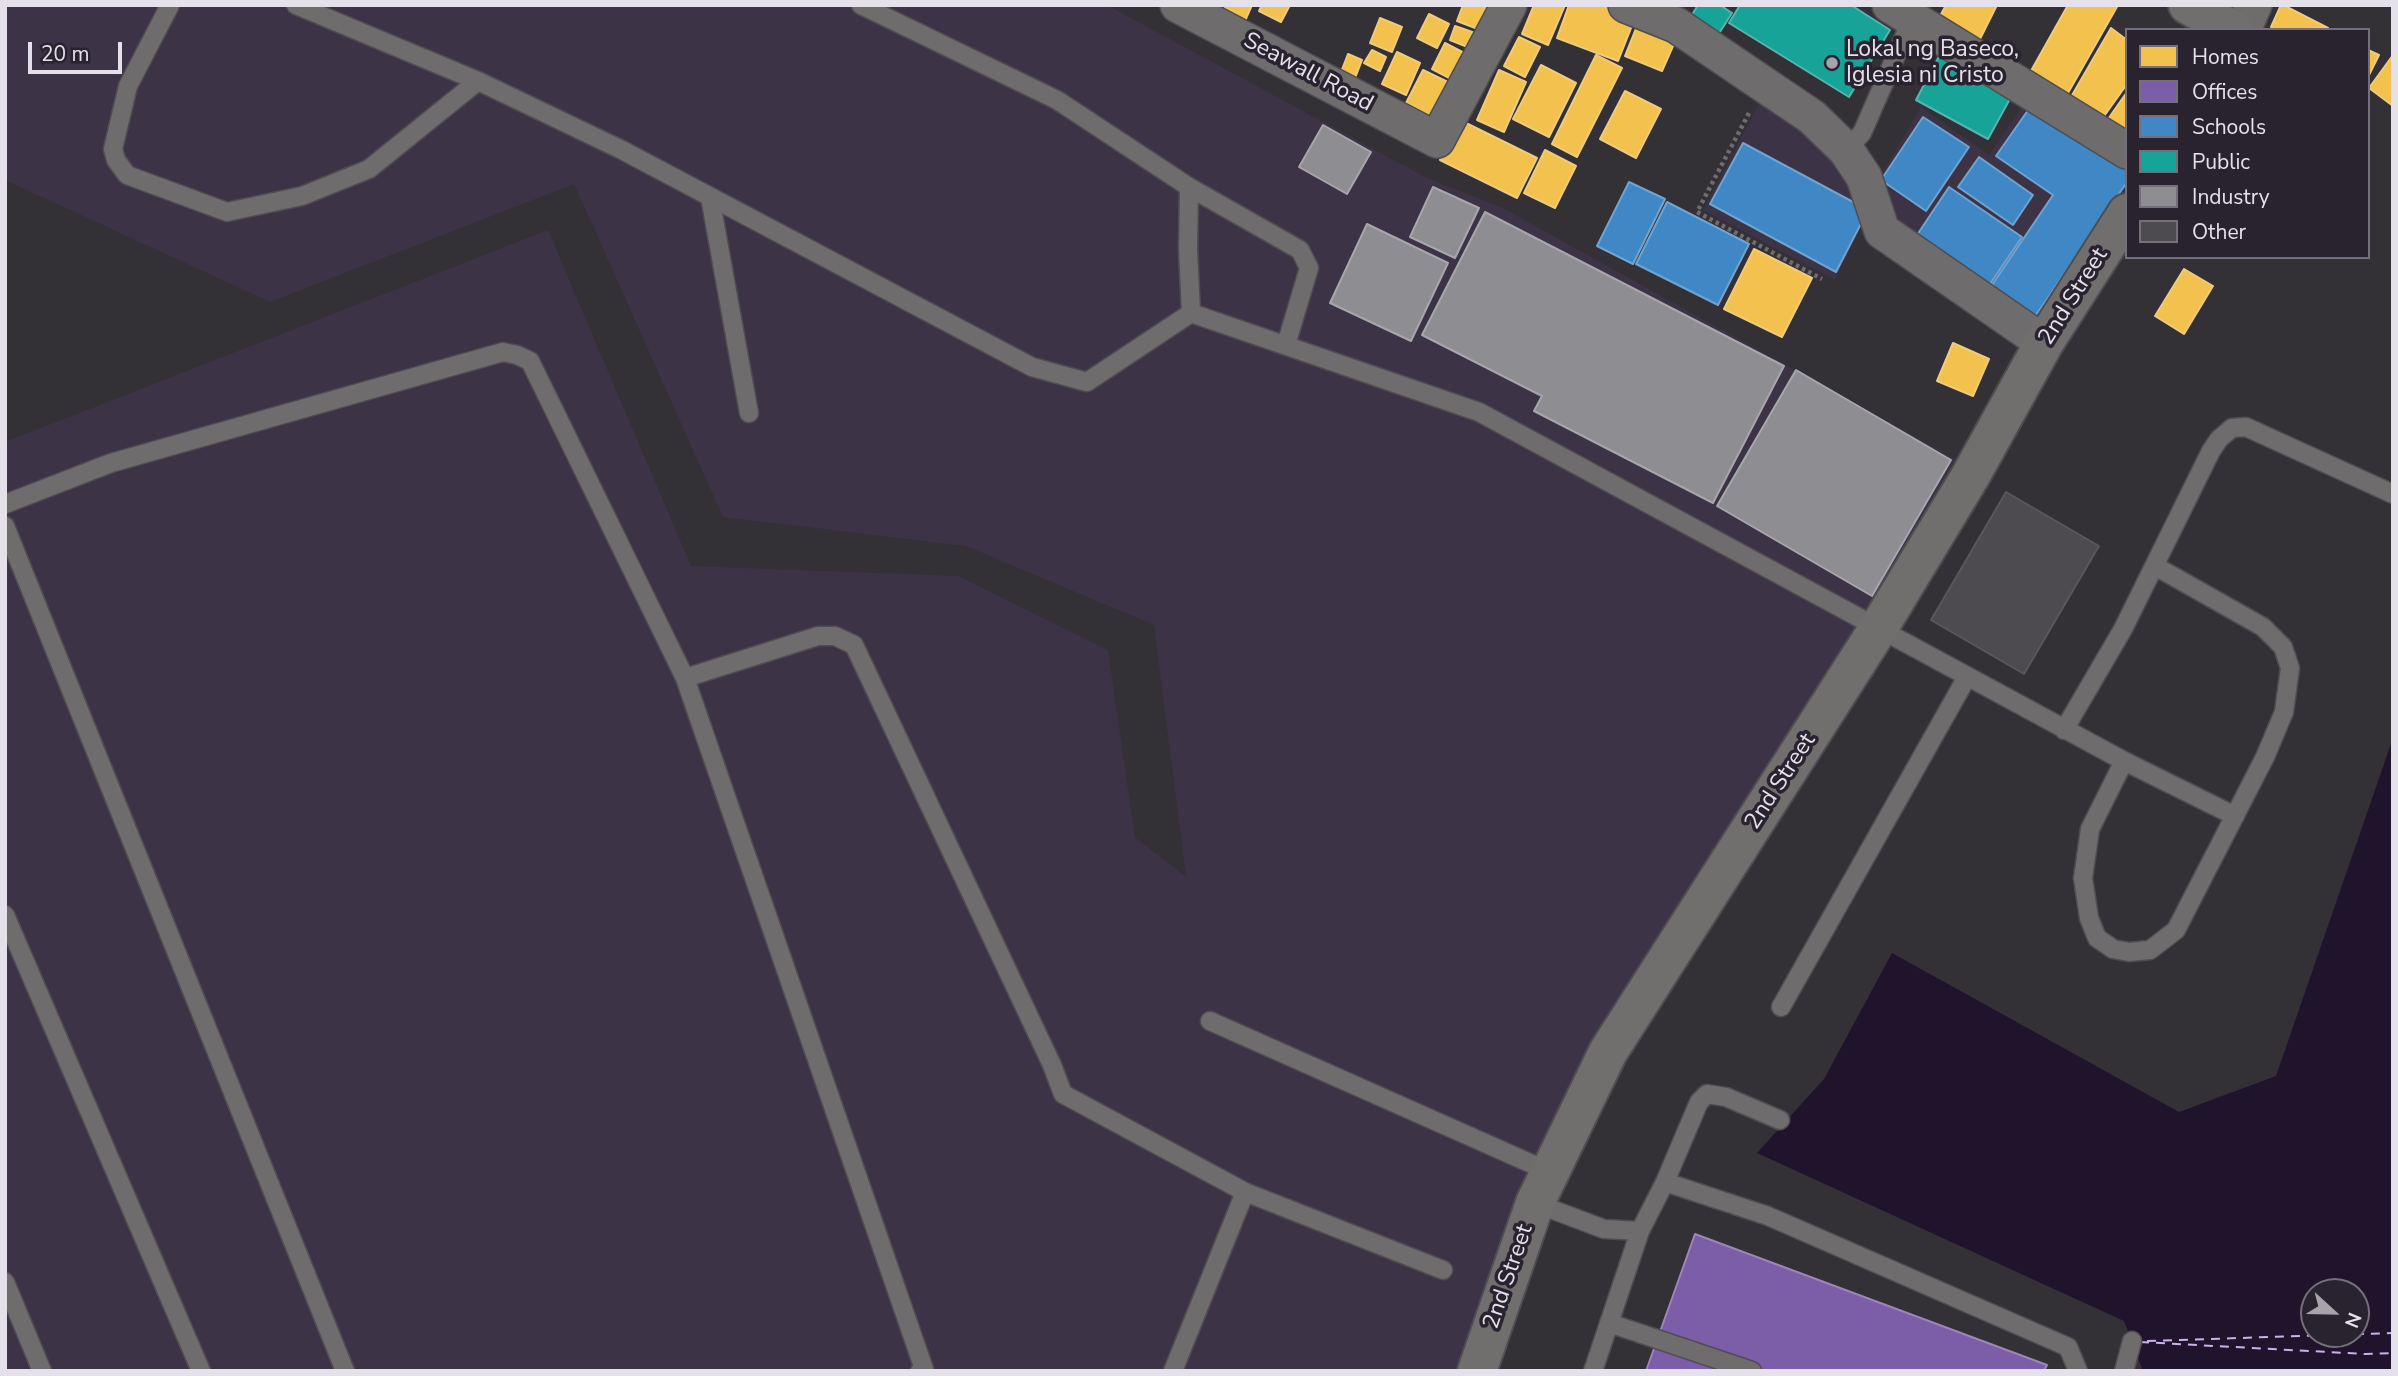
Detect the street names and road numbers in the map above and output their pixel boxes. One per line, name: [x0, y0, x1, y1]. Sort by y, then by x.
street label: Seawall Road: [1238, 27, 1378, 119]
street label: 2nd Street: [2033, 243, 2115, 351]
street label: 2nd Street: [1740, 729, 1822, 835]
street label: 2nd Street: [1478, 1221, 1540, 1333]

